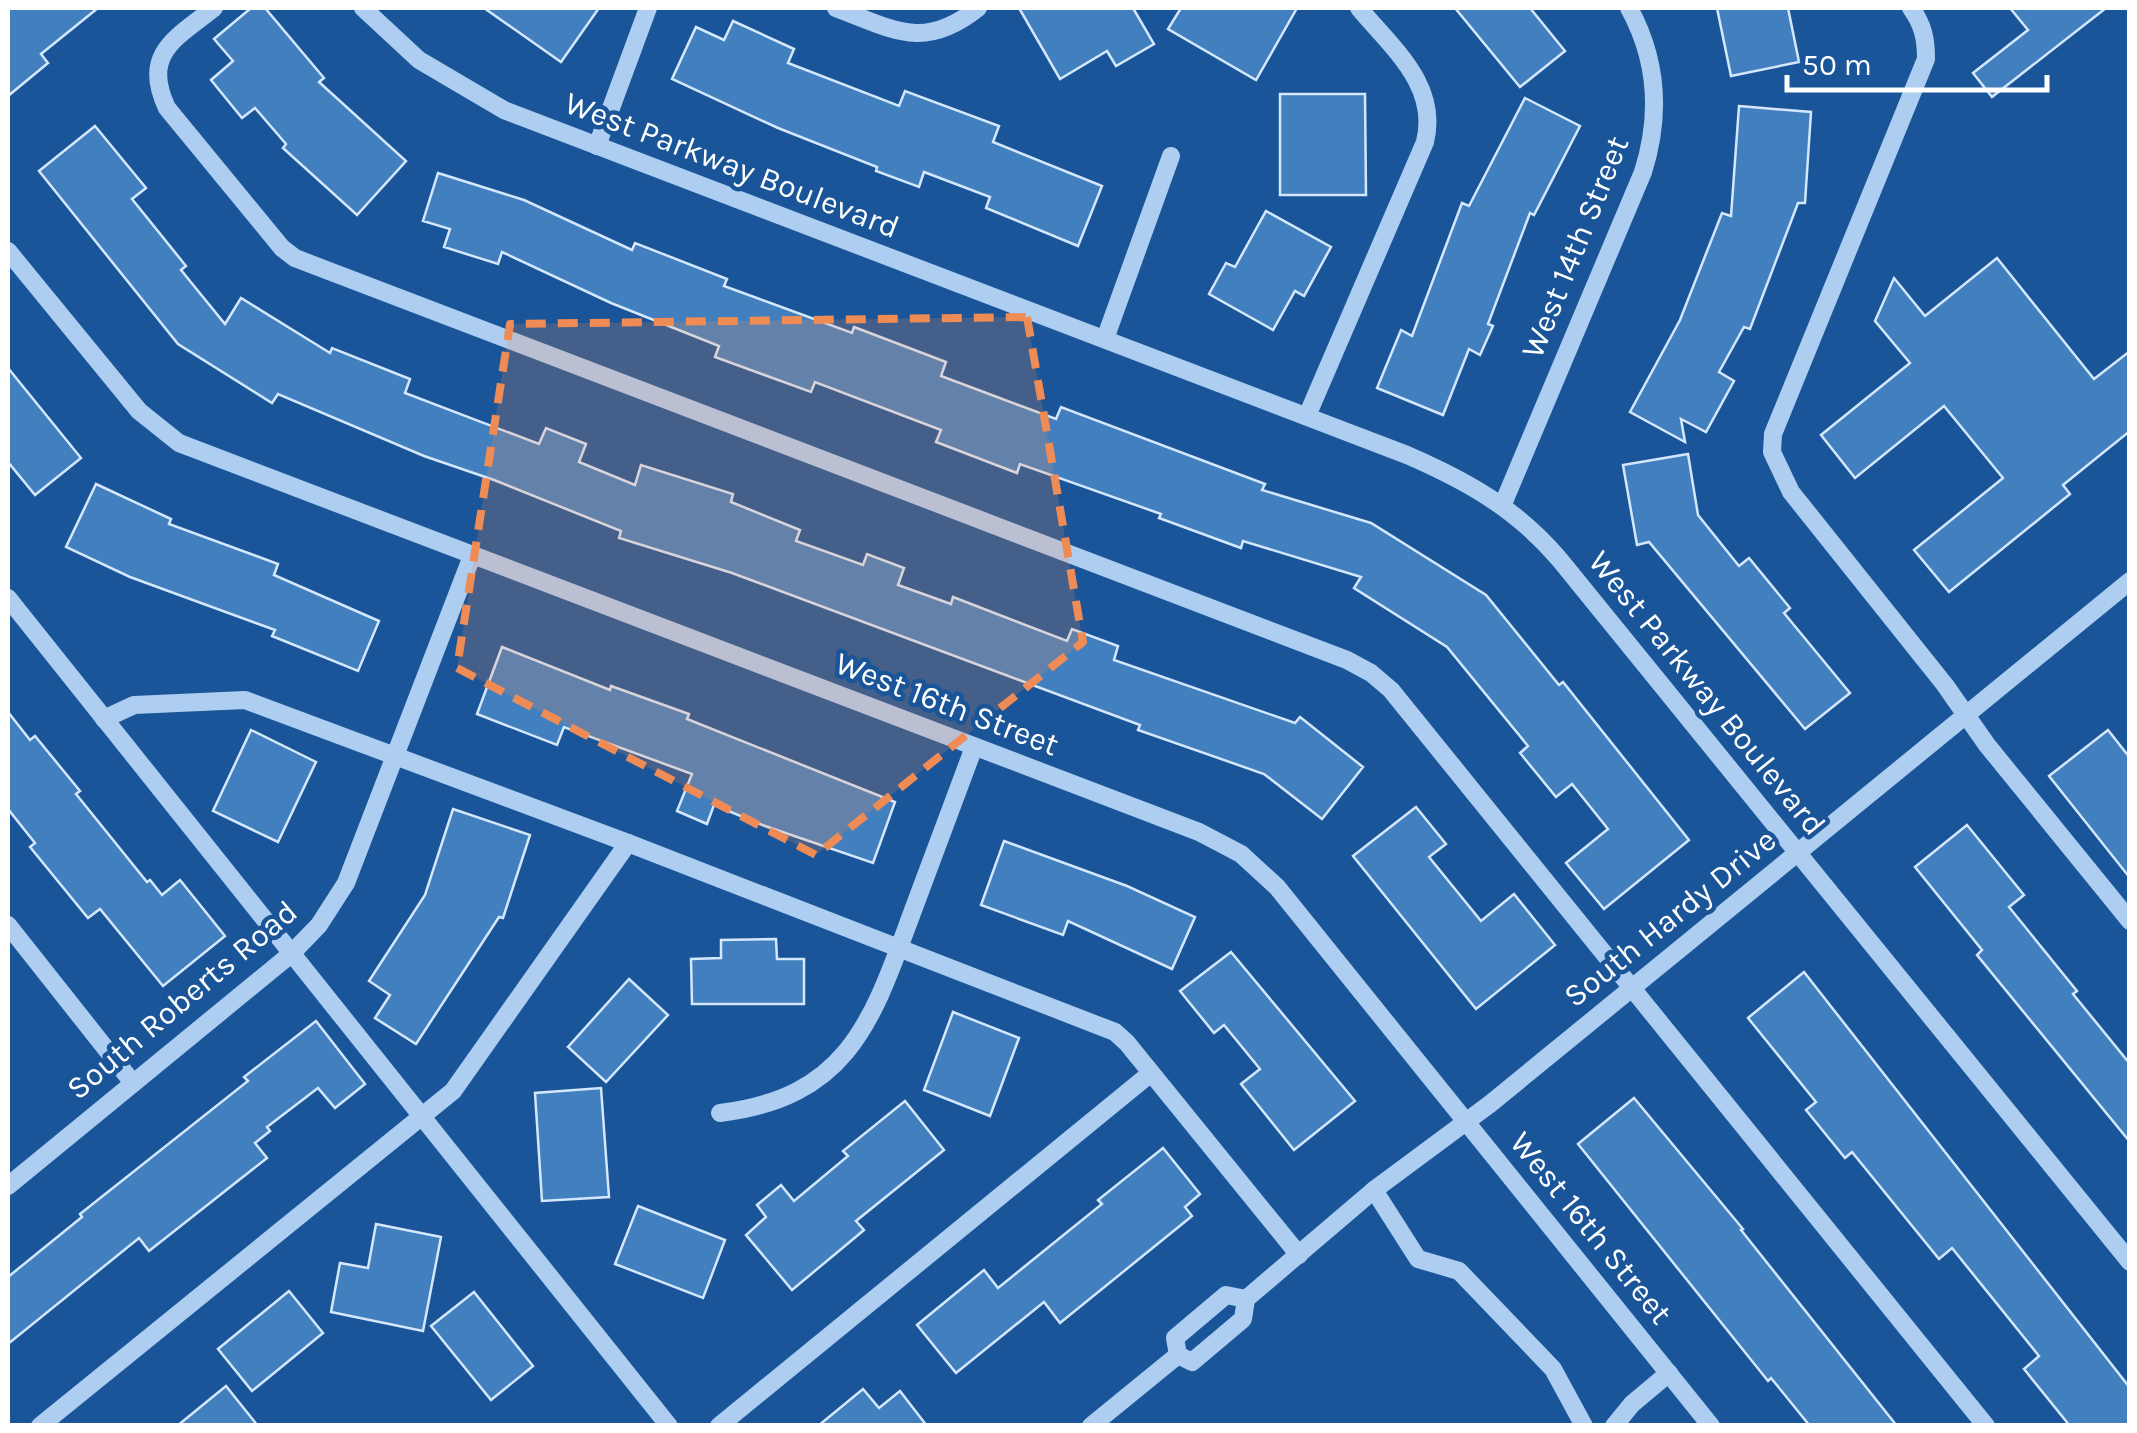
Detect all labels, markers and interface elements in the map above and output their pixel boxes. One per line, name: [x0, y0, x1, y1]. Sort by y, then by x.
scale bar: [1787, 30, 2047, 92]
text: 50 m: [1802, 47, 1872, 83]
street label: West Parkway Boulevard: [560, 84, 904, 246]
street label: West 14th Street: [1514, 131, 1636, 363]
street label: West Parkway Boulevard: [1581, 543, 1833, 843]
street label: West 16th Street: [830, 644, 1064, 764]
street label: South Hardy Drive: [1557, 821, 1783, 1015]
street label: South Roberts Road: [59, 893, 305, 1107]
street label: West 16th Street: [1502, 1125, 1680, 1331]

